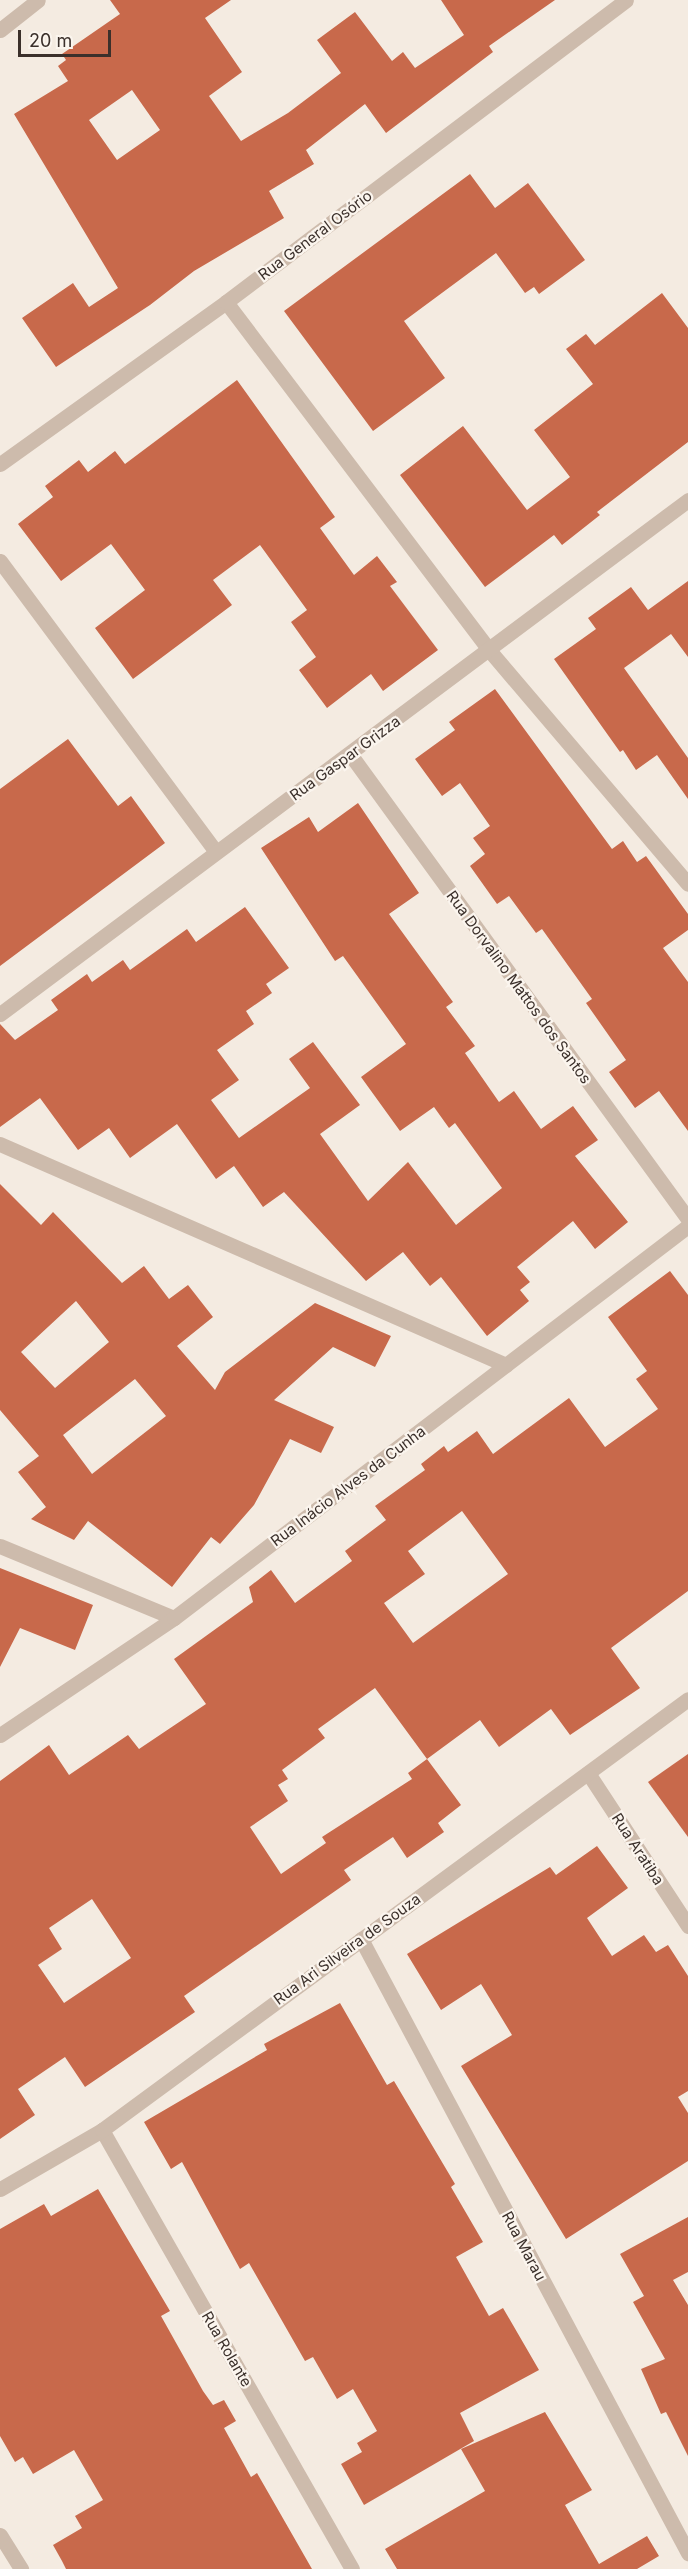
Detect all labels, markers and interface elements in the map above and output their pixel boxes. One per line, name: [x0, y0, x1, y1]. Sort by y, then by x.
scale bar: [21, 18, 114, 56]
text: 20 m: [29, 30, 72, 51]
street label: Rua General Osório: [255, 186, 375, 284]
street label: Rua Gaspar Grizza: [286, 712, 404, 804]
street label: Rua Dorvalino Mattos dos Santos: [443, 887, 595, 1087]
street label: Rua Inácio Alves da Cunha: [267, 1422, 429, 1550]
street label: Rua Aratiba: [608, 1810, 668, 1888]
street label: Rua Ari Silveira de Souza: [270, 1890, 424, 2008]
street label: Rua Marau: [498, 2208, 550, 2284]
street label: Rua Rolante: [198, 2308, 256, 2390]

